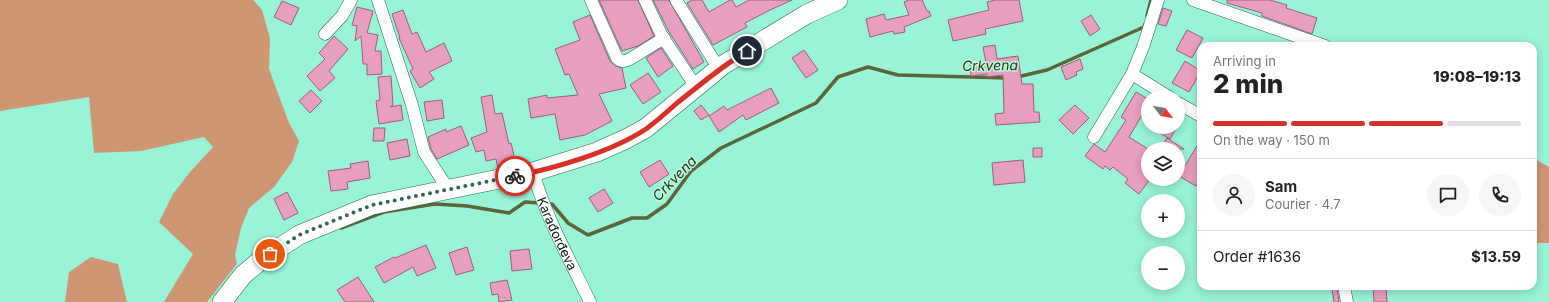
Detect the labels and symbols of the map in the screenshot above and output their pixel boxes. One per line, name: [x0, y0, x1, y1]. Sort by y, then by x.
pin: [730, 34, 764, 68]
water label: Crkvena: [962, 56, 1019, 74]
north arrow: [1141, 90, 1185, 134]
water label: Crkvena: [648, 152, 700, 204]
courier: [495, 156, 535, 196]
street label: Karađorđeva: [534, 195, 581, 273]
pin: [253, 237, 287, 271]

